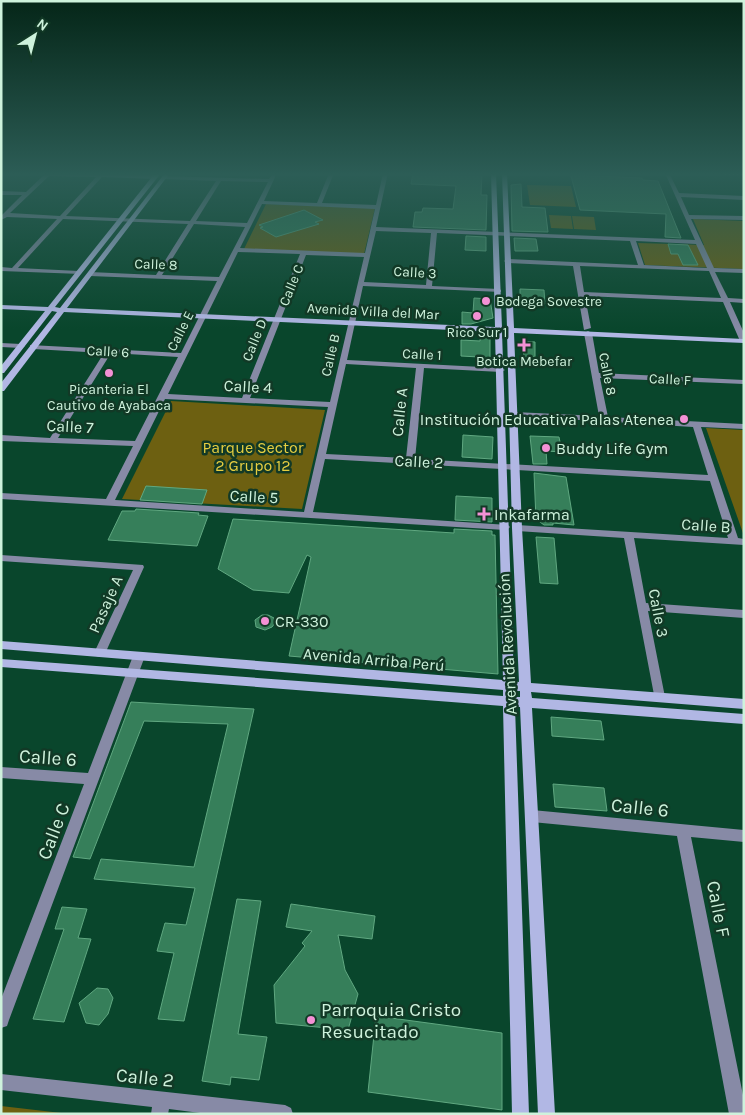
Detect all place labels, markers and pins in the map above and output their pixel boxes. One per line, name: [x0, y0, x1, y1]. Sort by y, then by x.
place label: Bodega Sovestre: [496, 293, 602, 310]
marker: Bodega Sovestre: [480, 295, 492, 307]
marker: Rico Sur 1: [471, 310, 483, 322]
place label: Rico Sur 1: [447, 324, 507, 341]
marker: Botica Mebefar: [518, 339, 530, 351]
place label: Botica Mebefar: [476, 353, 573, 370]
marker: Picanteria El Cautivo de Ayabaca: [103, 367, 115, 379]
place label: Picanteria El Cautivo de Ayabaca: [47, 381, 171, 414]
place label: Institución Educativa Palas Atenea: [420, 410, 674, 429]
marker: Institución Educativa Palas Atenea: [678, 413, 690, 425]
place label: Buddy Life Gym: [556, 439, 668, 458]
marker: Buddy Life Gym: [540, 442, 552, 454]
place label: Inkafarma: [494, 505, 570, 524]
marker: Inkafarma: [478, 508, 490, 520]
place label: CR-330: [275, 612, 329, 631]
marker: CR-330: [259, 615, 271, 627]
place label: Parroquia Cristo Resucitado: [321, 999, 461, 1043]
marker: Parroquia Cristo Resucitado: [305, 1014, 317, 1026]

